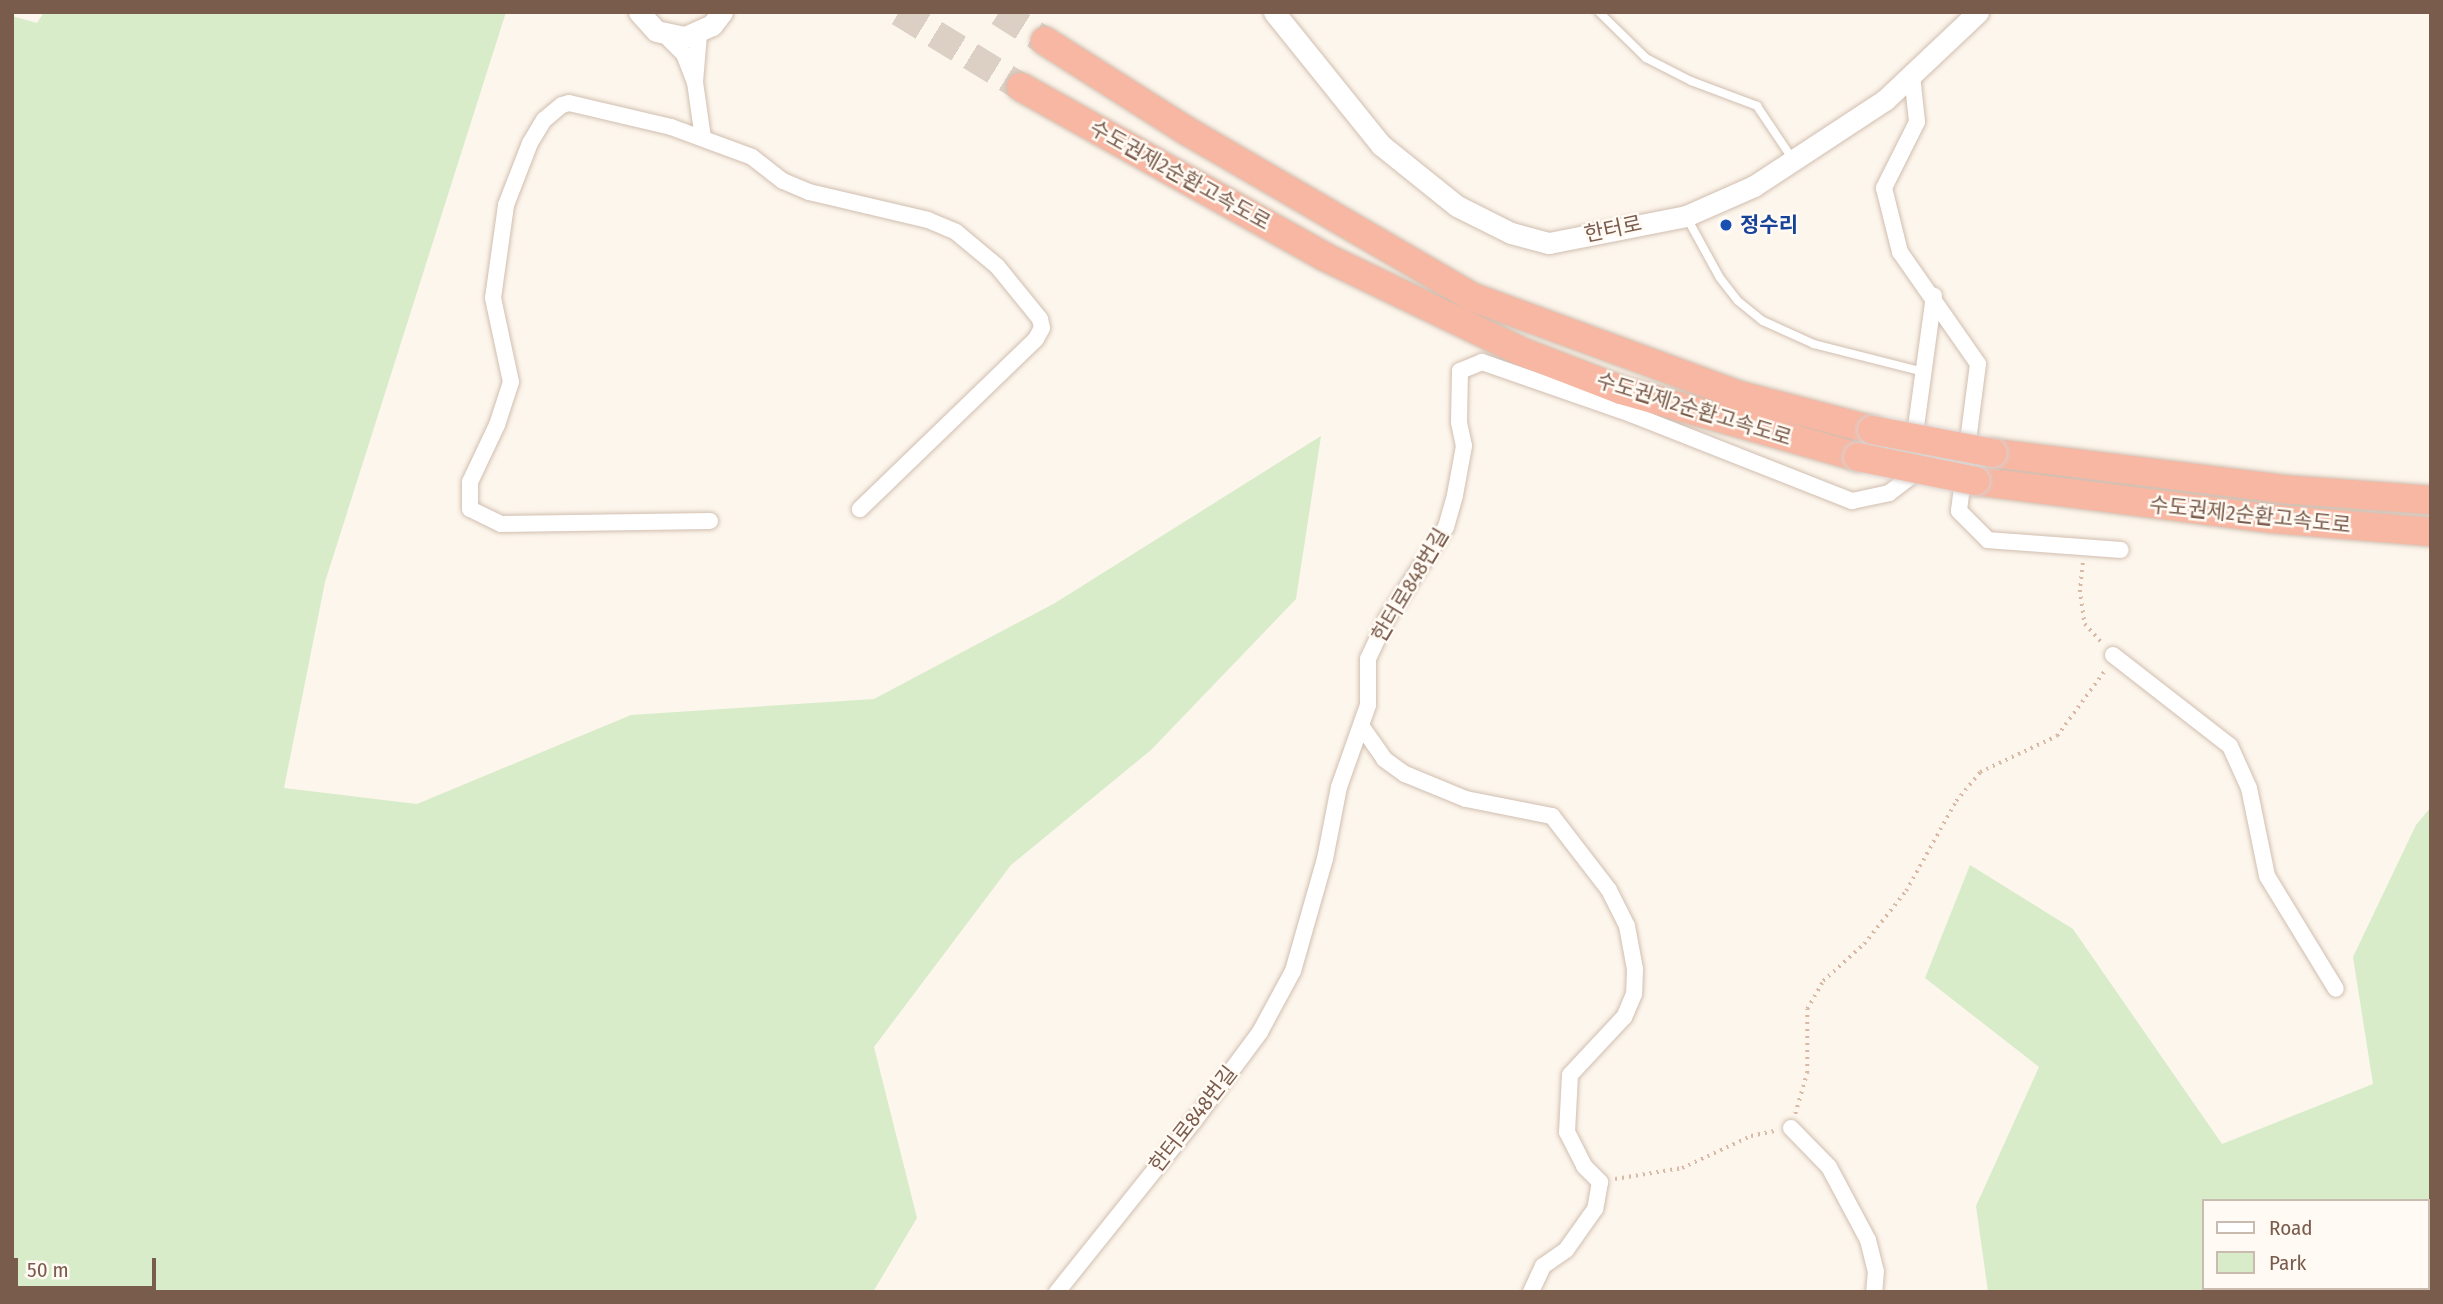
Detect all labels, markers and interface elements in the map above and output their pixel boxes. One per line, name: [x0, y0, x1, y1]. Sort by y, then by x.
street label: 수도권제2순환고속도로: [1085, 115, 1275, 235]
street label: 한터로: [1582, 211, 1644, 247]
place label: 정수리: [1740, 212, 1798, 238]
marker: 정수리: [1718, 217, 1734, 233]
street label: 수도권제2순환고속도로: [1594, 367, 1794, 451]
street label: 수도권제2순환고속도로: [2148, 492, 2352, 538]
street label: 한터로848번길: [1366, 524, 1454, 646]
street label: 한터로848번길: [1144, 1061, 1242, 1177]
legend: [2202, 1199, 2429, 1290]
text: Road: [2269, 1215, 2313, 1241]
scale bar: [18, 1244, 159, 1288]
text: Park: [2269, 1250, 2306, 1276]
text: 50 m: [27, 1257, 69, 1283]

